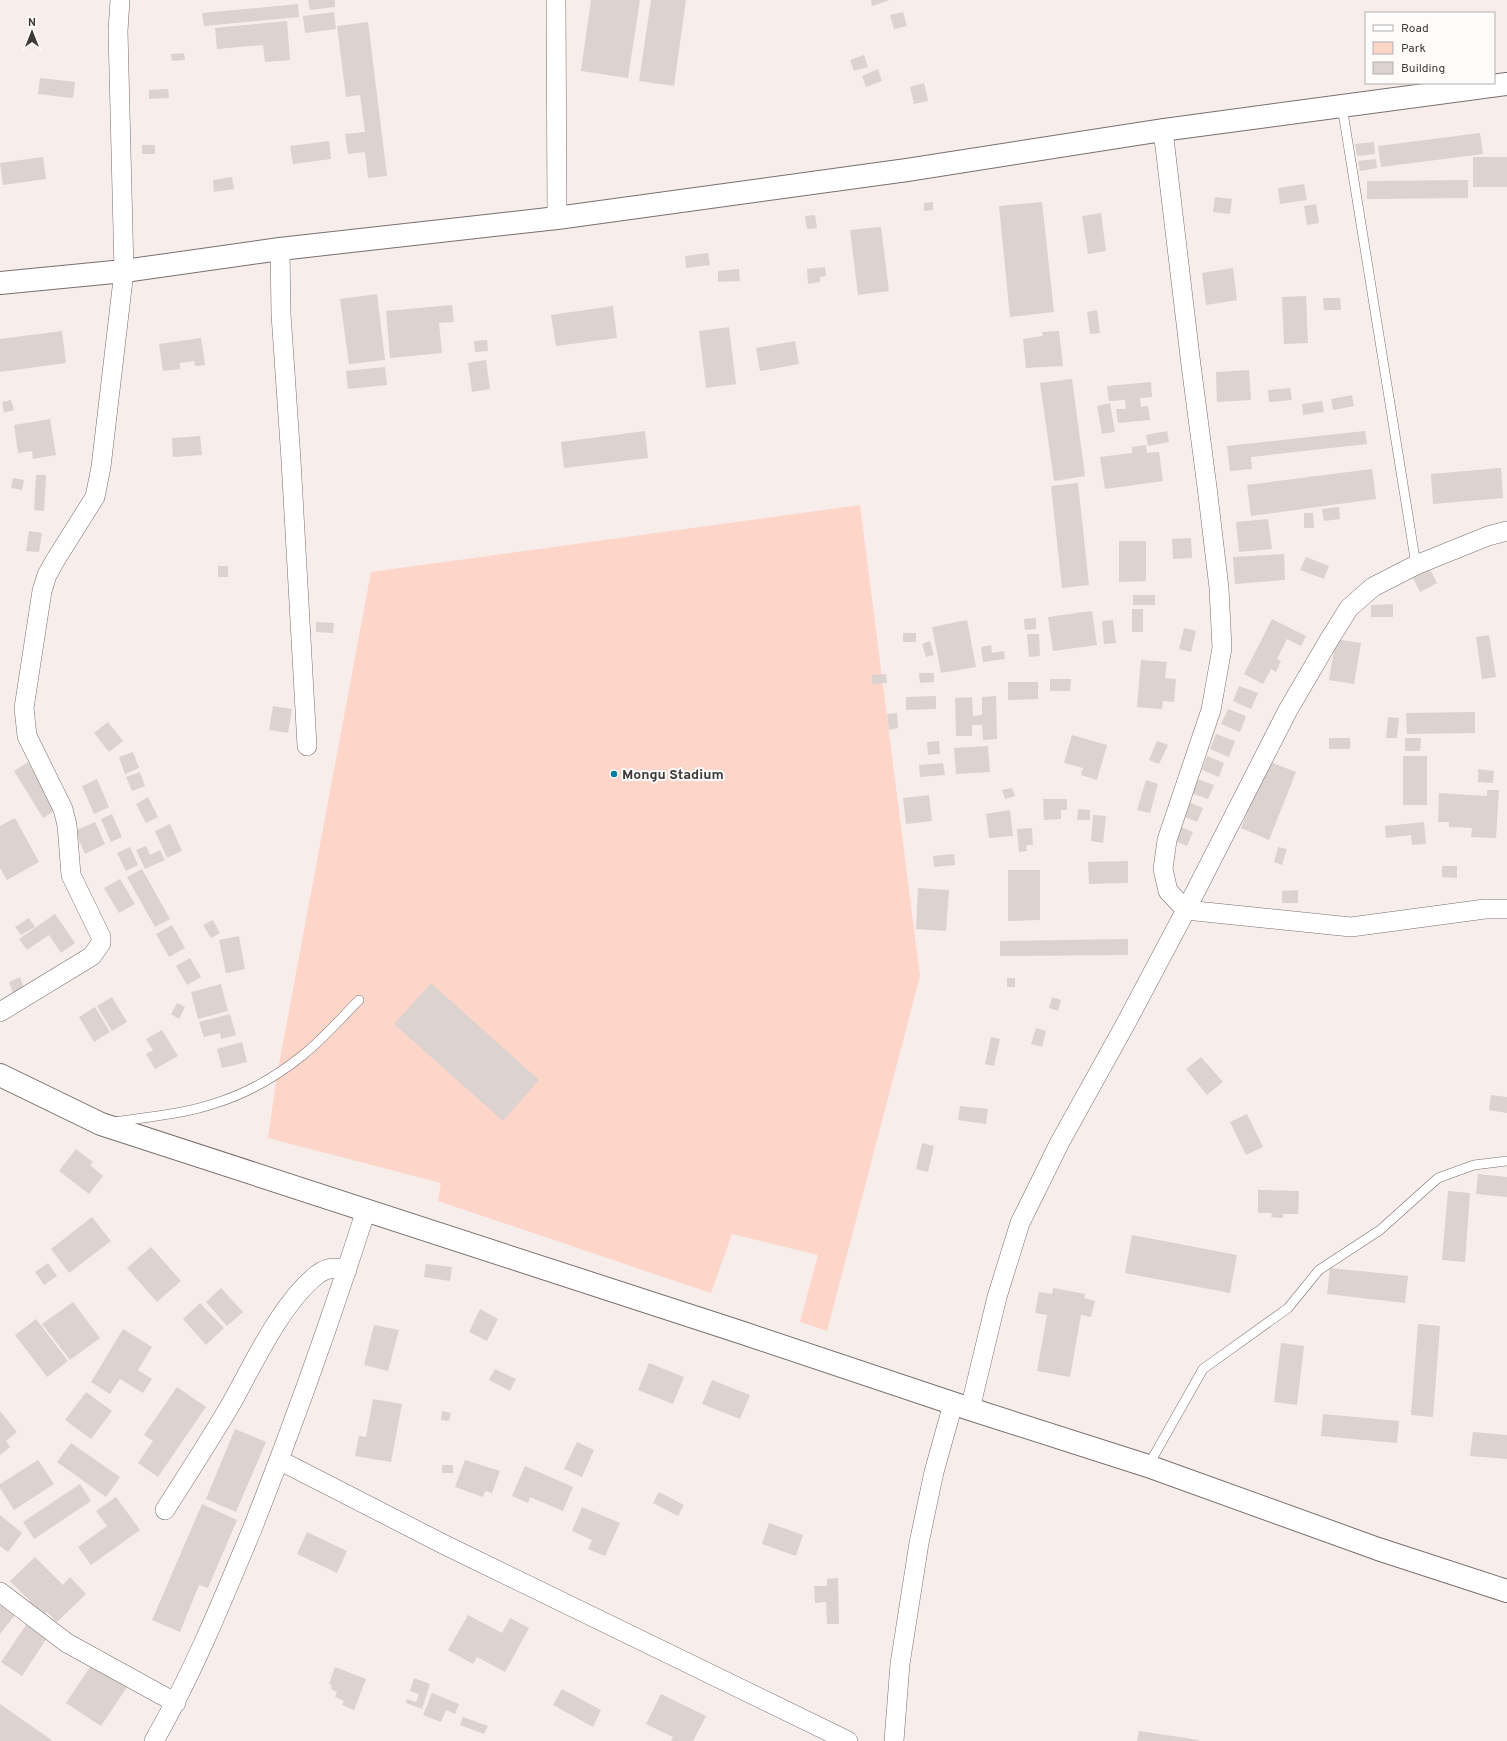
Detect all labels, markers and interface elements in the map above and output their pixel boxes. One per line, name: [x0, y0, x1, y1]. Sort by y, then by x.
north arrow: [12, 12, 52, 52]
legend: [1365, 12, 1495, 84]
text: N: [28, 16, 36, 30]
text: Road: [1401, 21, 1429, 37]
text: Park: [1401, 41, 1426, 57]
text: Building: [1401, 61, 1445, 77]
place label: Mongu Stadium: [622, 767, 724, 784]
marker: Mongu Stadium: [609, 769, 619, 779]

